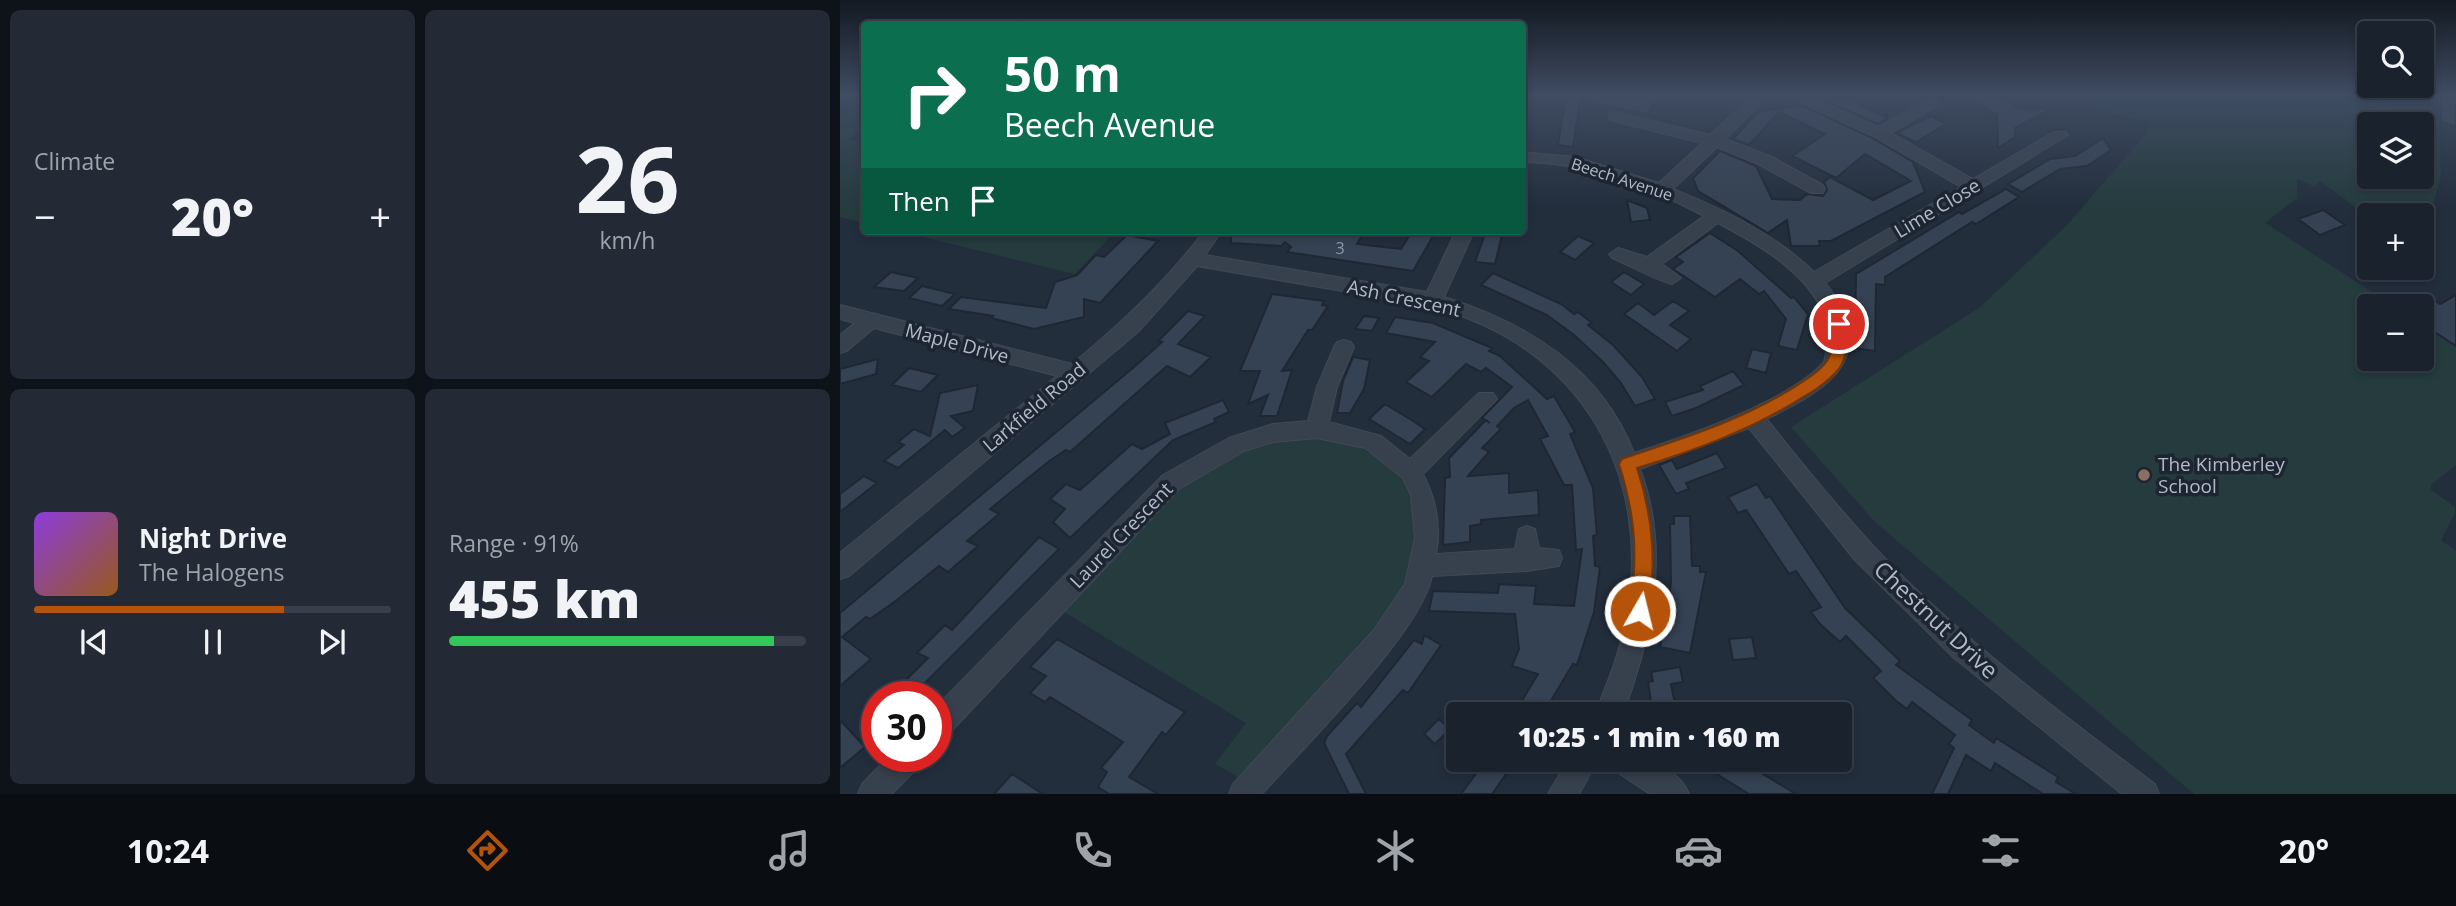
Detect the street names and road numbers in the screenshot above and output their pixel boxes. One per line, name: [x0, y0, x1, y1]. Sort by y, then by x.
street label: Beech Avenue: [1568, 152, 1676, 206]
street label: Lime Close: [1889, 172, 1985, 244]
street label: Ash Crescent: [1345, 273, 1463, 323]
street label: Maple Drive: [902, 317, 1012, 369]
street label: Larkfield Road: [977, 356, 1091, 458]
street label: Laurel Crescent: [1064, 476, 1178, 594]
street label: Chestnut Drive: [1867, 553, 2006, 685]

